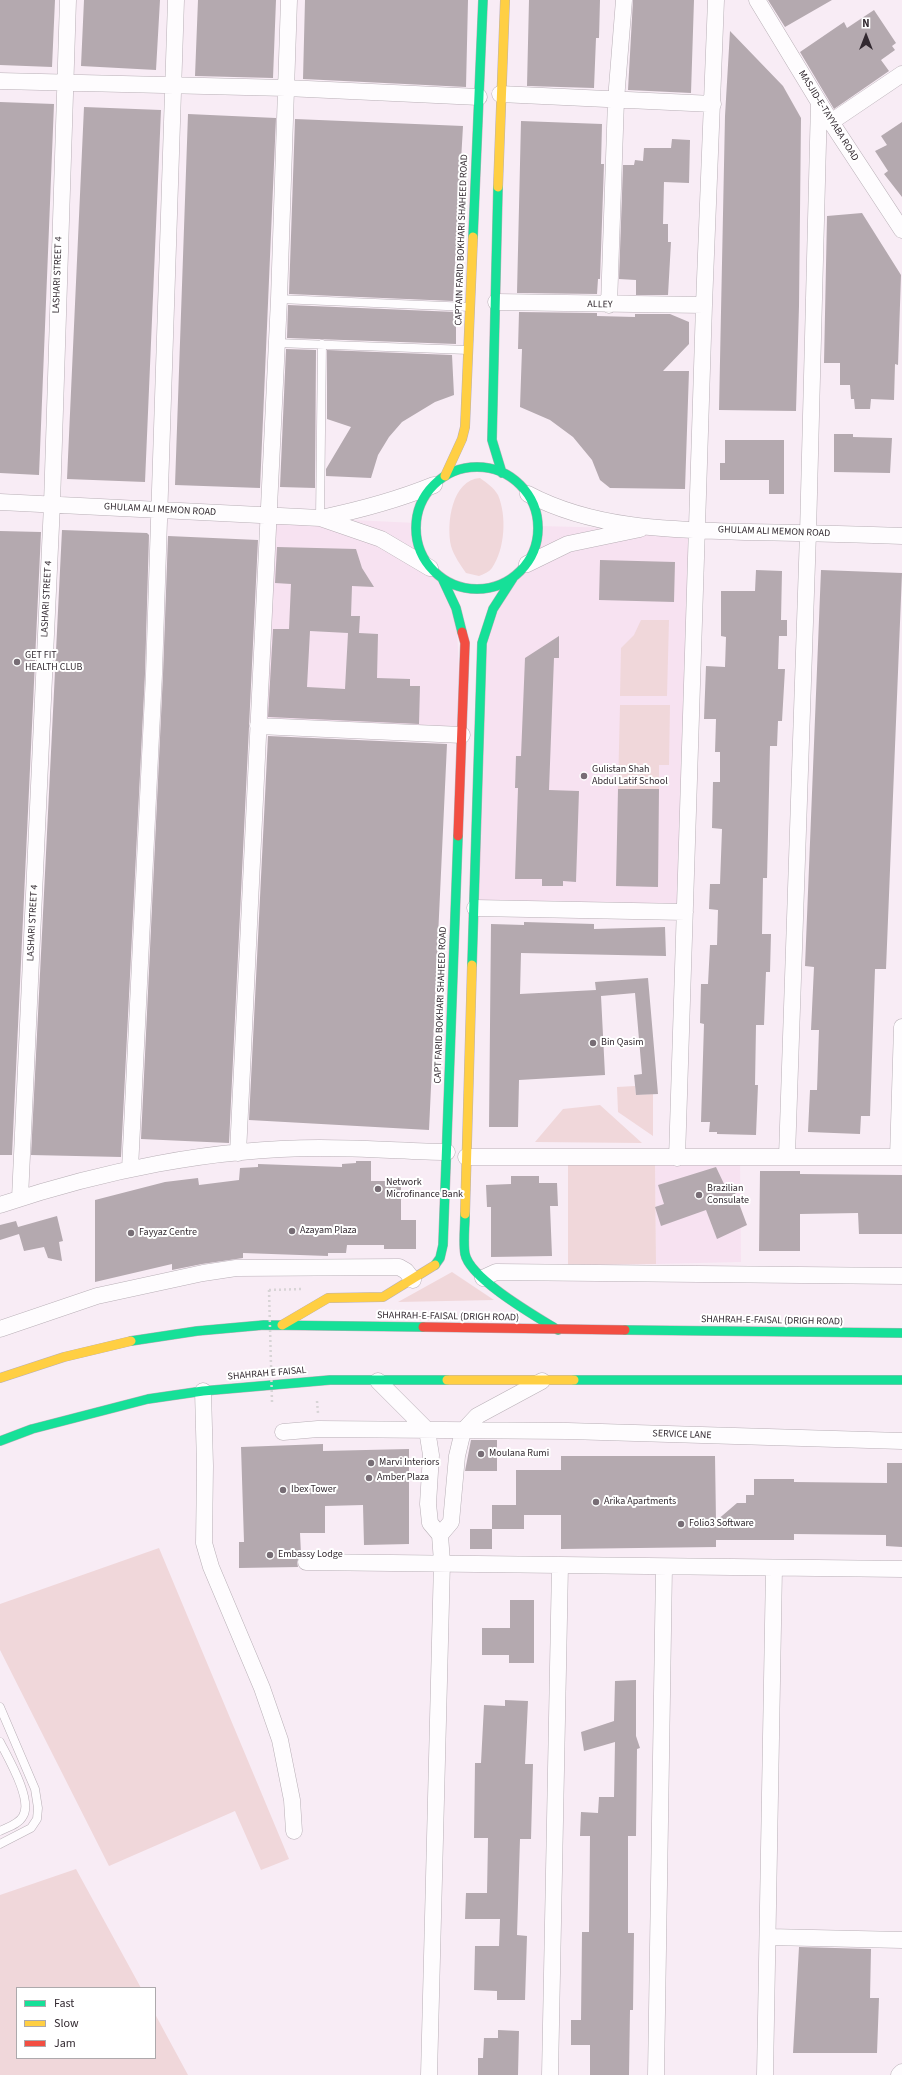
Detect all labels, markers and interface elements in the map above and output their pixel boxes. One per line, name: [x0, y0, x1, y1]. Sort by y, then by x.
north arrow: [846, 16, 886, 56]
text: N: [862, 16, 870, 31]
street label: MASJID-E-TAYYABA ROAD: [795, 68, 861, 164]
street label: CAPTAIN FARID BOKHARI SHAHEED ROAD: [453, 154, 471, 326]
street label: LASHARI STREET 4: [51, 236, 65, 314]
street label: ALLEY: [587, 299, 613, 311]
street label: GHULAM ALI MEMON ROAD: [104, 501, 216, 519]
street label: GHULAM ALI MEMON ROAD: [718, 524, 830, 540]
street label: LASHARI STREET 4: [39, 560, 55, 638]
place label: GET FIT HEALTH CLUB: [25, 650, 82, 674]
marker: GET FIT HEALTH CLUB: [12, 657, 22, 667]
place label: Gulistan Shah Abdul Latif School: [592, 764, 668, 788]
marker: Gulistan Shah Abdul Latif School: [579, 771, 589, 781]
street label: LASHARI STREET 4: [25, 884, 41, 962]
street label: CAPT FARID BOKHARI SHAHEED ROAD: [432, 926, 450, 1084]
place label: Bin Qasim: [601, 1037, 643, 1049]
marker: Bin Qasim: [588, 1038, 598, 1048]
place label: Network Microfinance Bank: [386, 1177, 463, 1200]
place label: Brazilian Consulate: [707, 1183, 749, 1206]
marker: Network Microfinance Bank: [373, 1184, 383, 1194]
marker: Brazilian Consulate: [694, 1190, 704, 1200]
place label: Azayam Plaza: [300, 1225, 357, 1237]
marker: Azayam Plaza: [287, 1226, 297, 1236]
place label: Fayyaz Centre: [139, 1227, 197, 1239]
marker: Fayyaz Centre: [126, 1228, 136, 1238]
street label: SHAHRAH-E-FAISAL (DRIGH ROAD): [377, 1310, 519, 1324]
street label: SHAHRAH-E-FAISAL (DRIGH ROAD): [701, 1314, 843, 1328]
street label: SHAHRAH E FAISAL: [227, 1365, 307, 1383]
street label: SERVICE LANE: [652, 1428, 712, 1442]
place label: Moulana Rumi: [489, 1448, 549, 1460]
marker: Moulana Rumi: [476, 1449, 486, 1459]
place label: Marvi Interiors: [379, 1457, 439, 1469]
marker: Marvi Interiors: [366, 1458, 376, 1468]
place label: Amber Plaza: [377, 1472, 429, 1484]
marker: Amber Plaza: [364, 1473, 374, 1483]
place label: Ibex Tower: [291, 1484, 336, 1496]
marker: Ibex Tower: [278, 1485, 288, 1495]
place label: Arika Apartments: [604, 1496, 676, 1508]
marker: Arika Apartments: [591, 1497, 601, 1507]
place label: Folio3 Software: [689, 1518, 754, 1530]
marker: Folio3 Software: [676, 1519, 686, 1529]
place label: Embassy Lodge: [278, 1549, 343, 1561]
marker: Embassy Lodge: [265, 1550, 275, 1560]
legend: [16, 1987, 156, 2059]
text: Fast: [54, 1995, 74, 2012]
text: Slow: [54, 2015, 79, 2032]
text: Jam: [54, 2035, 76, 2052]

